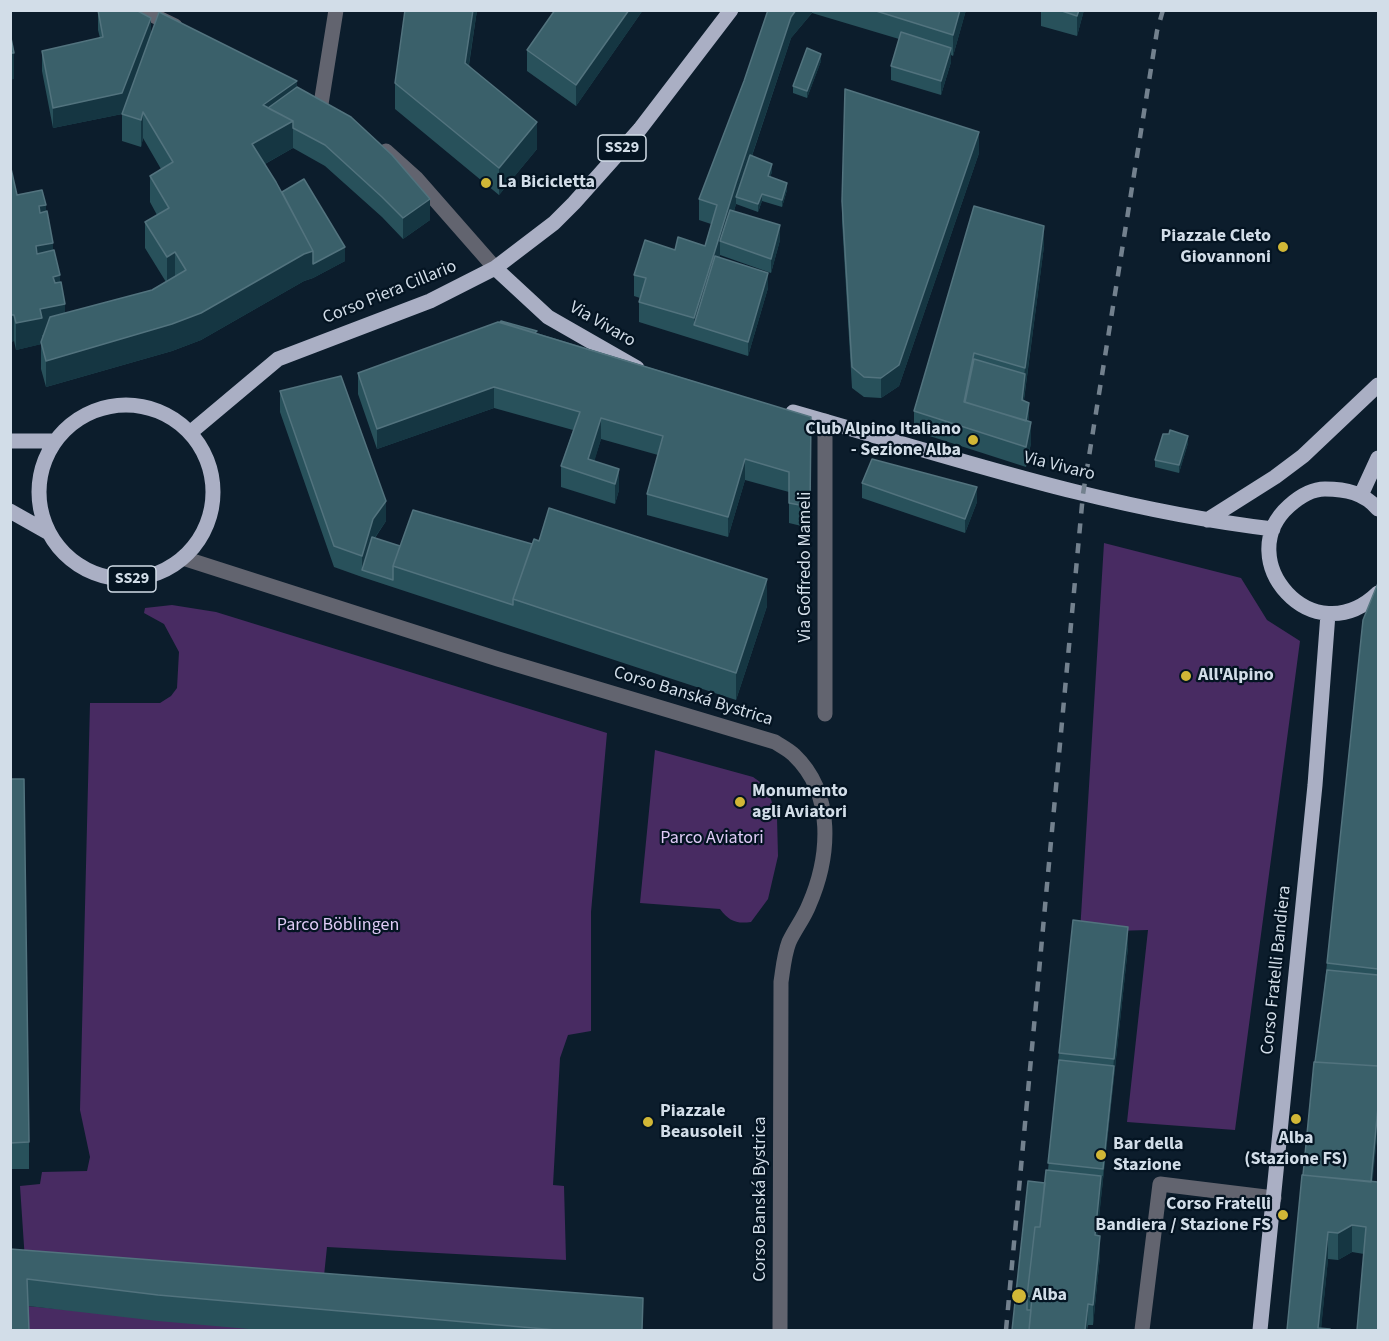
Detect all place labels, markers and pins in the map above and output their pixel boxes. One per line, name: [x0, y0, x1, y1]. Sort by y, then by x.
place label: La Bicicletta: [498, 172, 595, 194]
marker: La Bicicletta: [479, 176, 493, 190]
place label: Piazzale Cleto Giovannoni: [1161, 226, 1271, 268]
marker: Piazzale Cleto Giovannoni: [1276, 240, 1290, 254]
place label: Club Alpino Italiano - Sezione Alba: [805, 419, 961, 462]
marker: Club Alpino Italiano - Sezione Alba: [966, 433, 980, 447]
place label: All'Alpino: [1198, 665, 1274, 687]
marker: All'Alpino: [1179, 669, 1193, 683]
place label: Monumento agli Aviatori: [752, 781, 848, 824]
marker: Monumento agli Aviatori: [733, 795, 747, 809]
place label: Piazzale Beausoleil: [660, 1101, 742, 1144]
marker: Alba (Stazione FS): [1289, 1112, 1303, 1126]
marker: Piazzale Beausoleil: [641, 1115, 655, 1129]
place label: Alba (Stazione FS): [1244, 1128, 1348, 1170]
place label: Bar della Stazione: [1113, 1134, 1184, 1176]
marker: Bar della Stazione: [1094, 1148, 1108, 1162]
place label: Corso Fratelli Bandiera / Stazione FS: [1095, 1194, 1271, 1236]
marker: Corso Fratelli Bandiera / Stazione FS: [1276, 1208, 1290, 1222]
place label: Alba: [1032, 1285, 1067, 1307]
marker: Alba: [1010, 1287, 1028, 1305]

